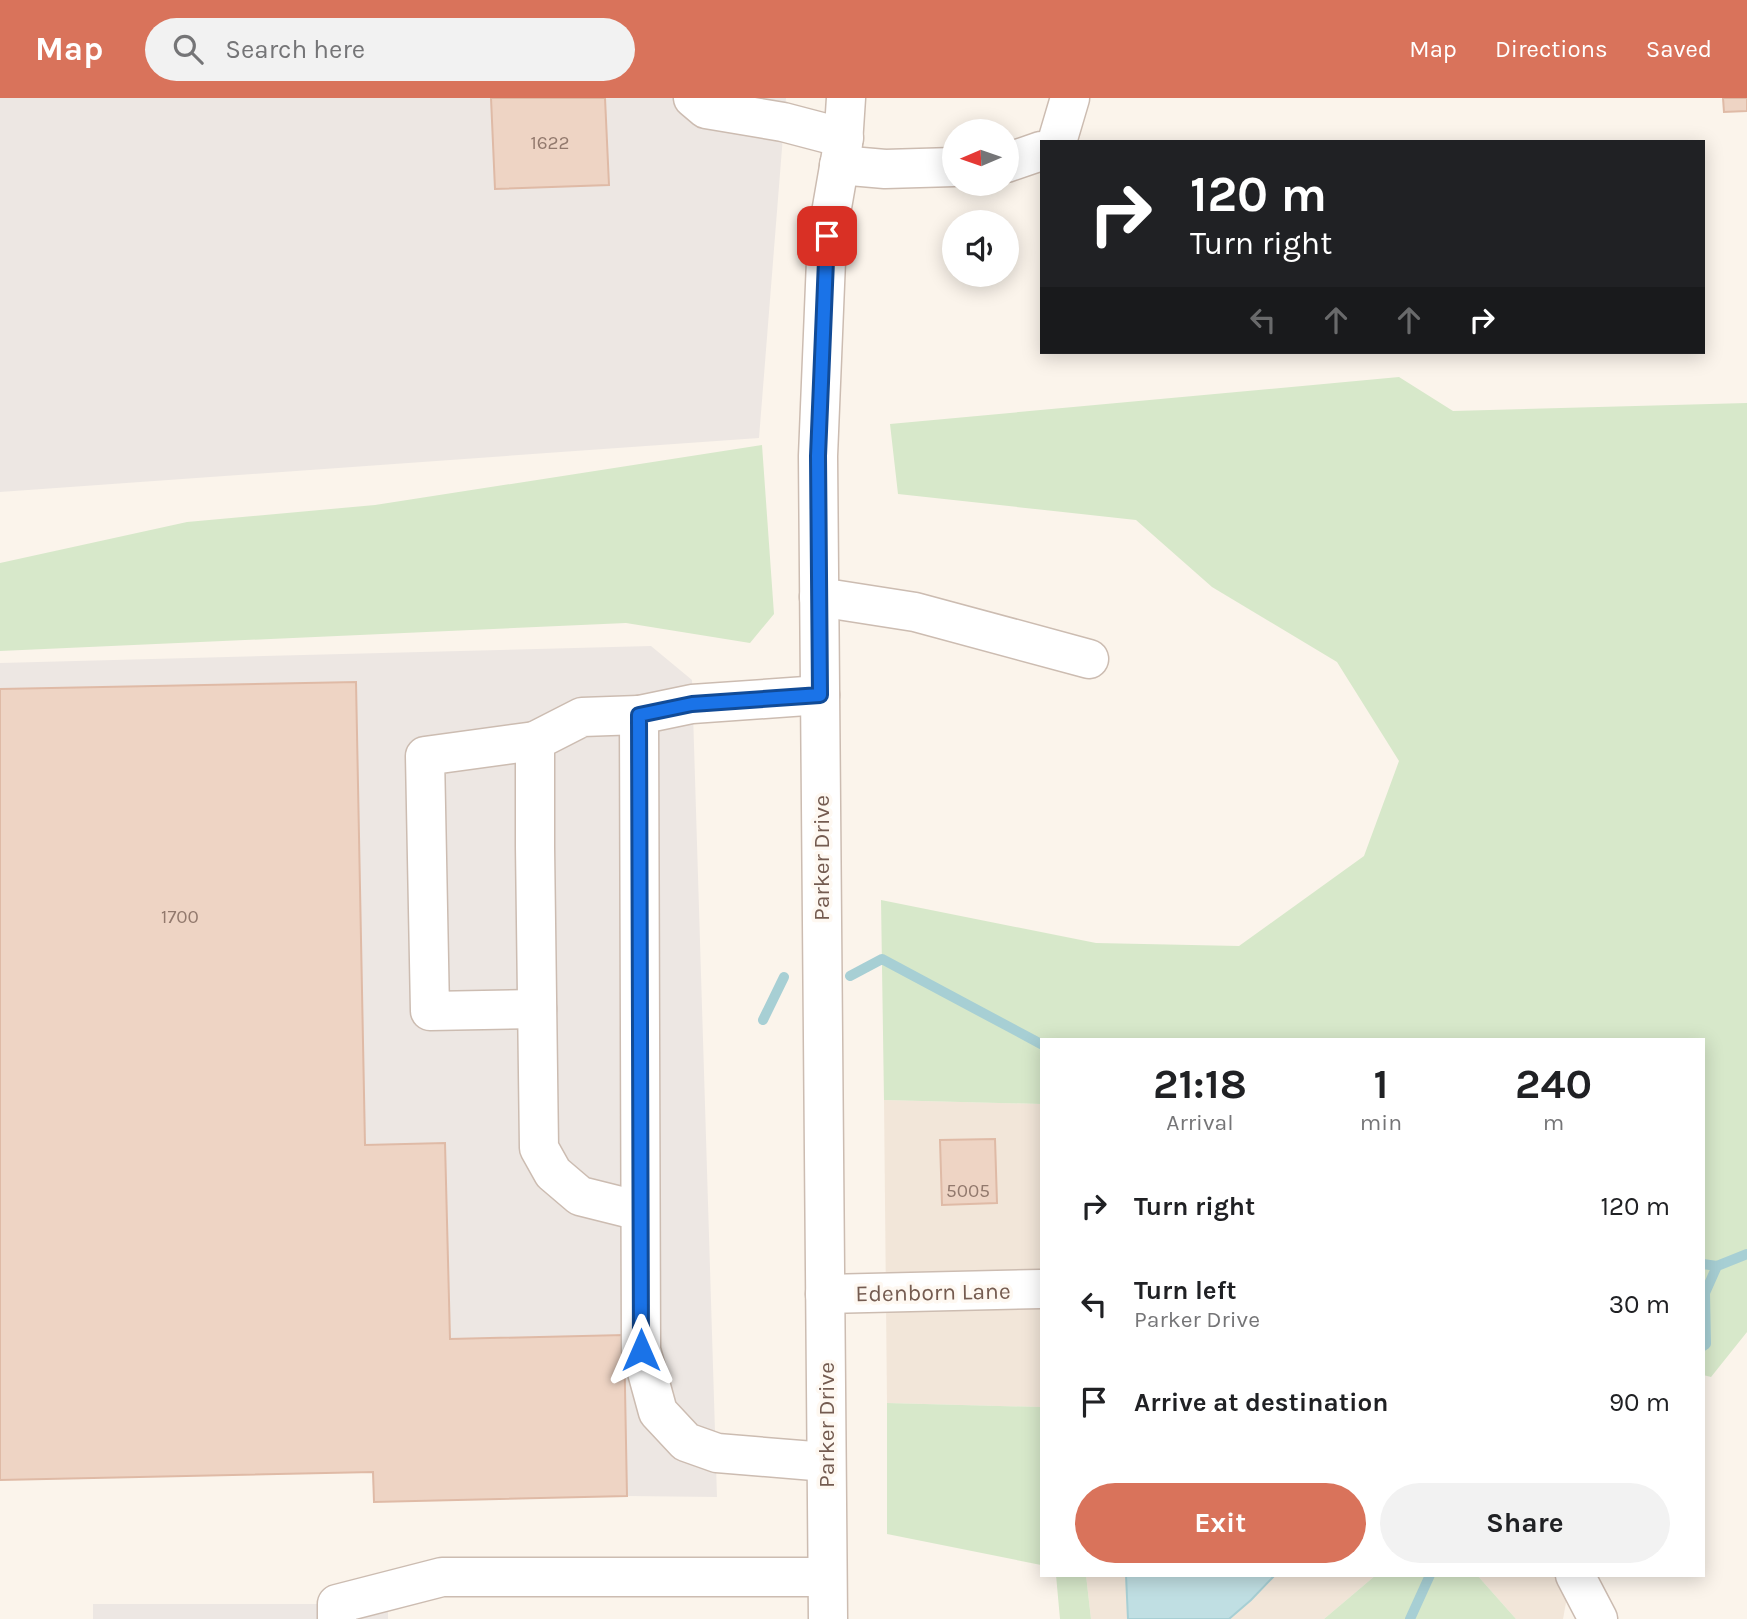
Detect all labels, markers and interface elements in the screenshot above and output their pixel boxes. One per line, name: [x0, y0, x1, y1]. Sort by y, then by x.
search box: [145, 18, 635, 81]
text: Map: [35, 30, 103, 68]
icon: search: [169, 30, 207, 68]
text: Search here: [225, 34, 365, 65]
text: Map: [1409, 35, 1457, 63]
text: Directions: [1495, 35, 1608, 63]
text: Saved: [1646, 35, 1712, 63]
north arrow: [942, 119, 1018, 196]
map controls: [942, 119, 1019, 287]
house number: 1622: [530, 132, 570, 154]
text: 120 m: [1190, 166, 1327, 223]
icon: right: [1075, 168, 1166, 259]
pin: [797, 206, 857, 266]
button: sound: [942, 210, 1019, 287]
icon: arrive: [808, 217, 846, 255]
text: Turn right: [1190, 225, 1332, 262]
icon: left: [1244, 301, 1282, 339]
icon: ahead: [1317, 301, 1355, 339]
icon: ahead: [1390, 301, 1428, 339]
icon: right: [1463, 301, 1501, 339]
street label: Parker Drive: [808, 795, 835, 921]
house number: 1700: [161, 906, 199, 928]
text: 21:18: [1153, 1059, 1247, 1109]
text: 1: [1373, 1059, 1388, 1109]
text: 240: [1515, 1059, 1592, 1109]
text: Arrival: [1166, 1109, 1234, 1136]
text: min: [1360, 1109, 1402, 1136]
text: m: [1543, 1109, 1564, 1136]
house number: 5005: [946, 1180, 990, 1202]
icon: right: [1075, 1187, 1113, 1225]
text: Turn right: [1134, 1191, 1255, 1222]
text: 120 m: [1600, 1191, 1670, 1222]
text: Turn left: [1134, 1275, 1236, 1306]
street label: Edenborn Lane: [855, 1278, 1011, 1307]
icon: left: [1075, 1285, 1113, 1323]
text: 30 m: [1609, 1289, 1670, 1320]
text: Parker Drive: [1134, 1306, 1260, 1333]
position arrow: [604, 1313, 678, 1387]
street label: Parker Drive: [813, 1362, 840, 1488]
icon: arrive: [1075, 1383, 1113, 1421]
text: Arrive at destination: [1134, 1387, 1388, 1418]
text: 90 m: [1609, 1387, 1670, 1418]
button: Exit: [1075, 1483, 1366, 1563]
button: Share: [1380, 1483, 1670, 1563]

